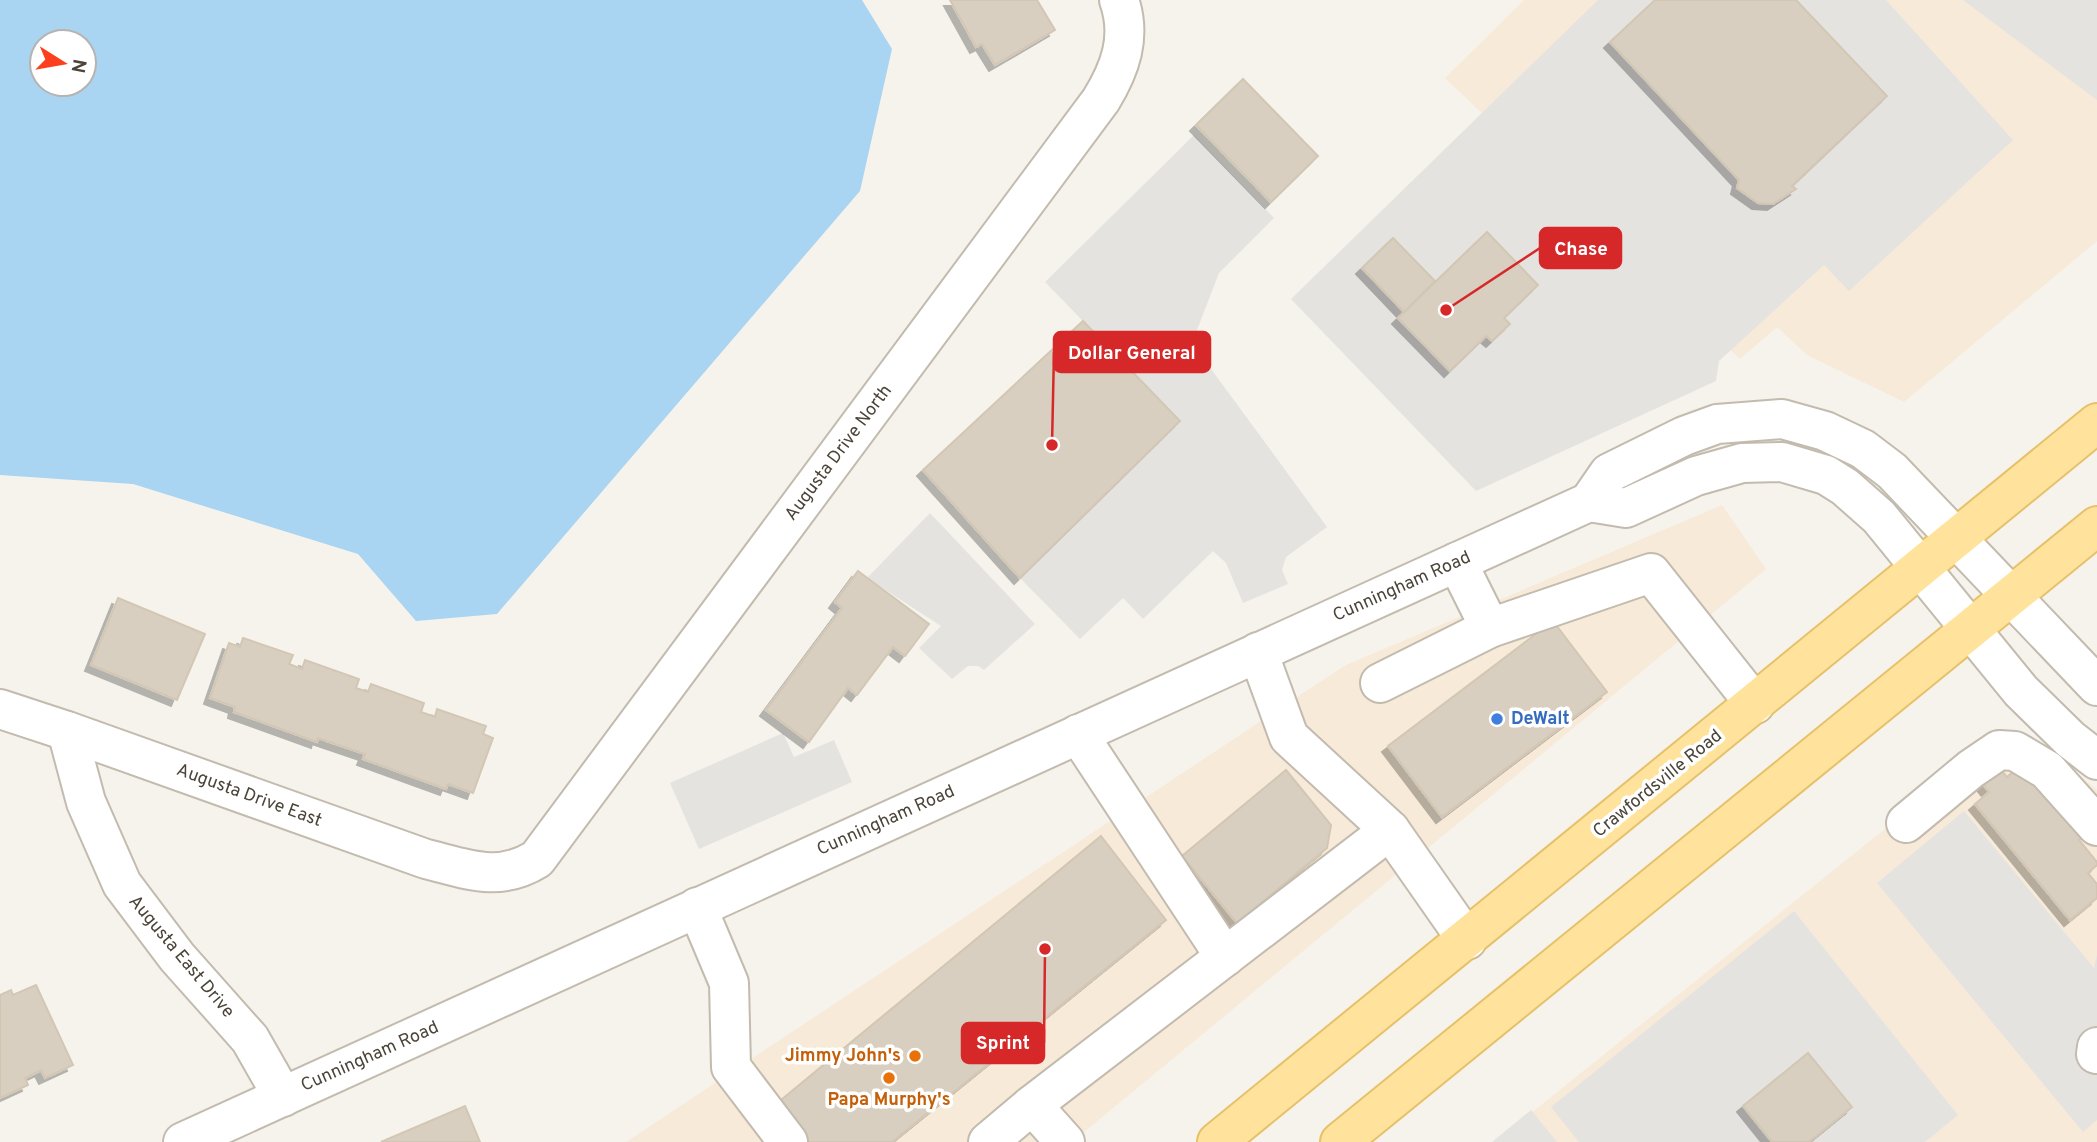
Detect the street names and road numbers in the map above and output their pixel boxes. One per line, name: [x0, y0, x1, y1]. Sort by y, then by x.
street label: Augusta Drive North: [780, 380, 898, 526]
street label: Cunningham Road: [1329, 546, 1475, 628]
street label: Crawfordsville Road: [1589, 725, 1727, 843]
street label: Augusta Drive East: [173, 759, 325, 833]
street label: Cunningham Road: [813, 780, 959, 862]
street label: Augusta East Drive: [123, 891, 239, 1023]
street label: Cunningham Road: [297, 1016, 443, 1098]

